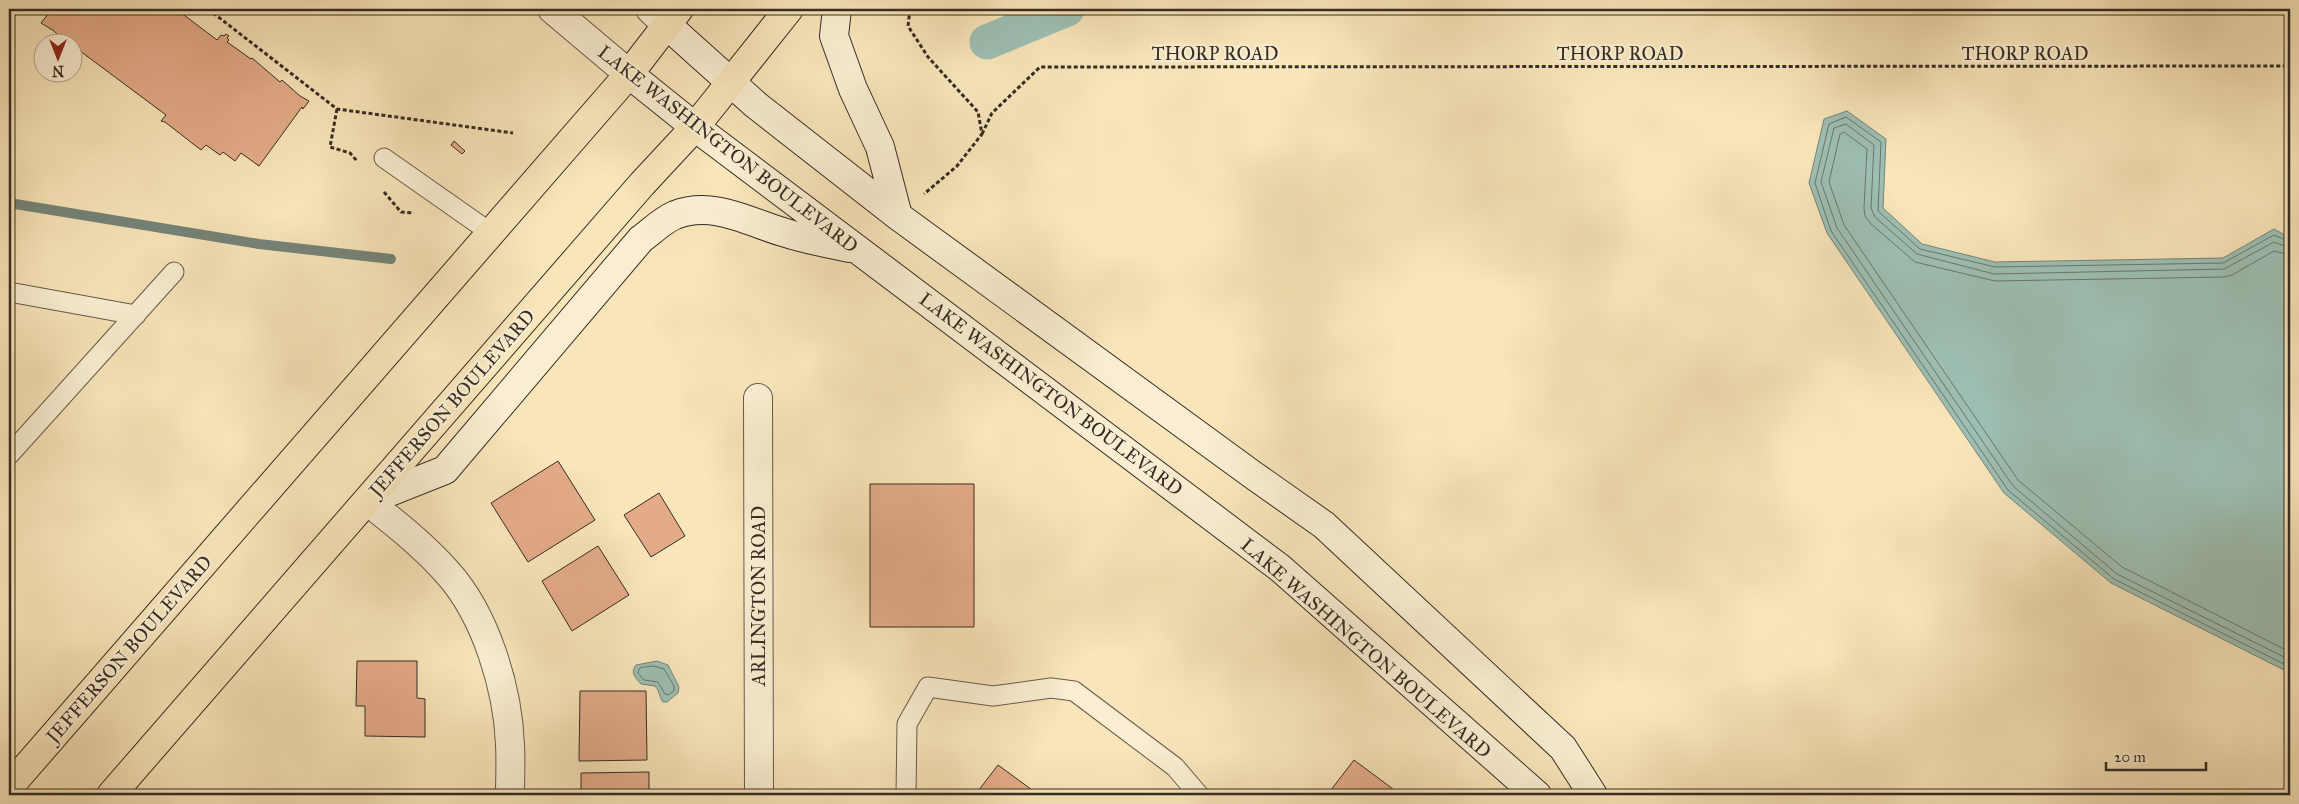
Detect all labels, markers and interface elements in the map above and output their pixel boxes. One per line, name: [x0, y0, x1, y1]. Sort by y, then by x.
north arrow: [32, 32, 82, 82]
street label: LAKE WASHINGTON BOULEVARD: [593, 40, 863, 258]
street label: THORP ROAD: [1152, 42, 1278, 65]
street label: THORP ROAD: [1557, 42, 1683, 65]
street label: THORP ROAD: [1962, 42, 2088, 65]
text: N: [52, 62, 64, 79]
street label: LAKE WASHINGTON BOULEVARD: [915, 287, 1187, 501]
street label: JEFFERSON BOULEVARD: [363, 305, 540, 504]
street label: ARLINGTON ROAD: [747, 506, 770, 687]
street label: LAKE WASHINGTON BOULEVARD: [1236, 533, 1496, 763]
street label: JEFFERSON BOULEVARD: [40, 551, 217, 750]
scale bar: [2106, 739, 2206, 771]
text: 20 m: [2114, 748, 2146, 766]

